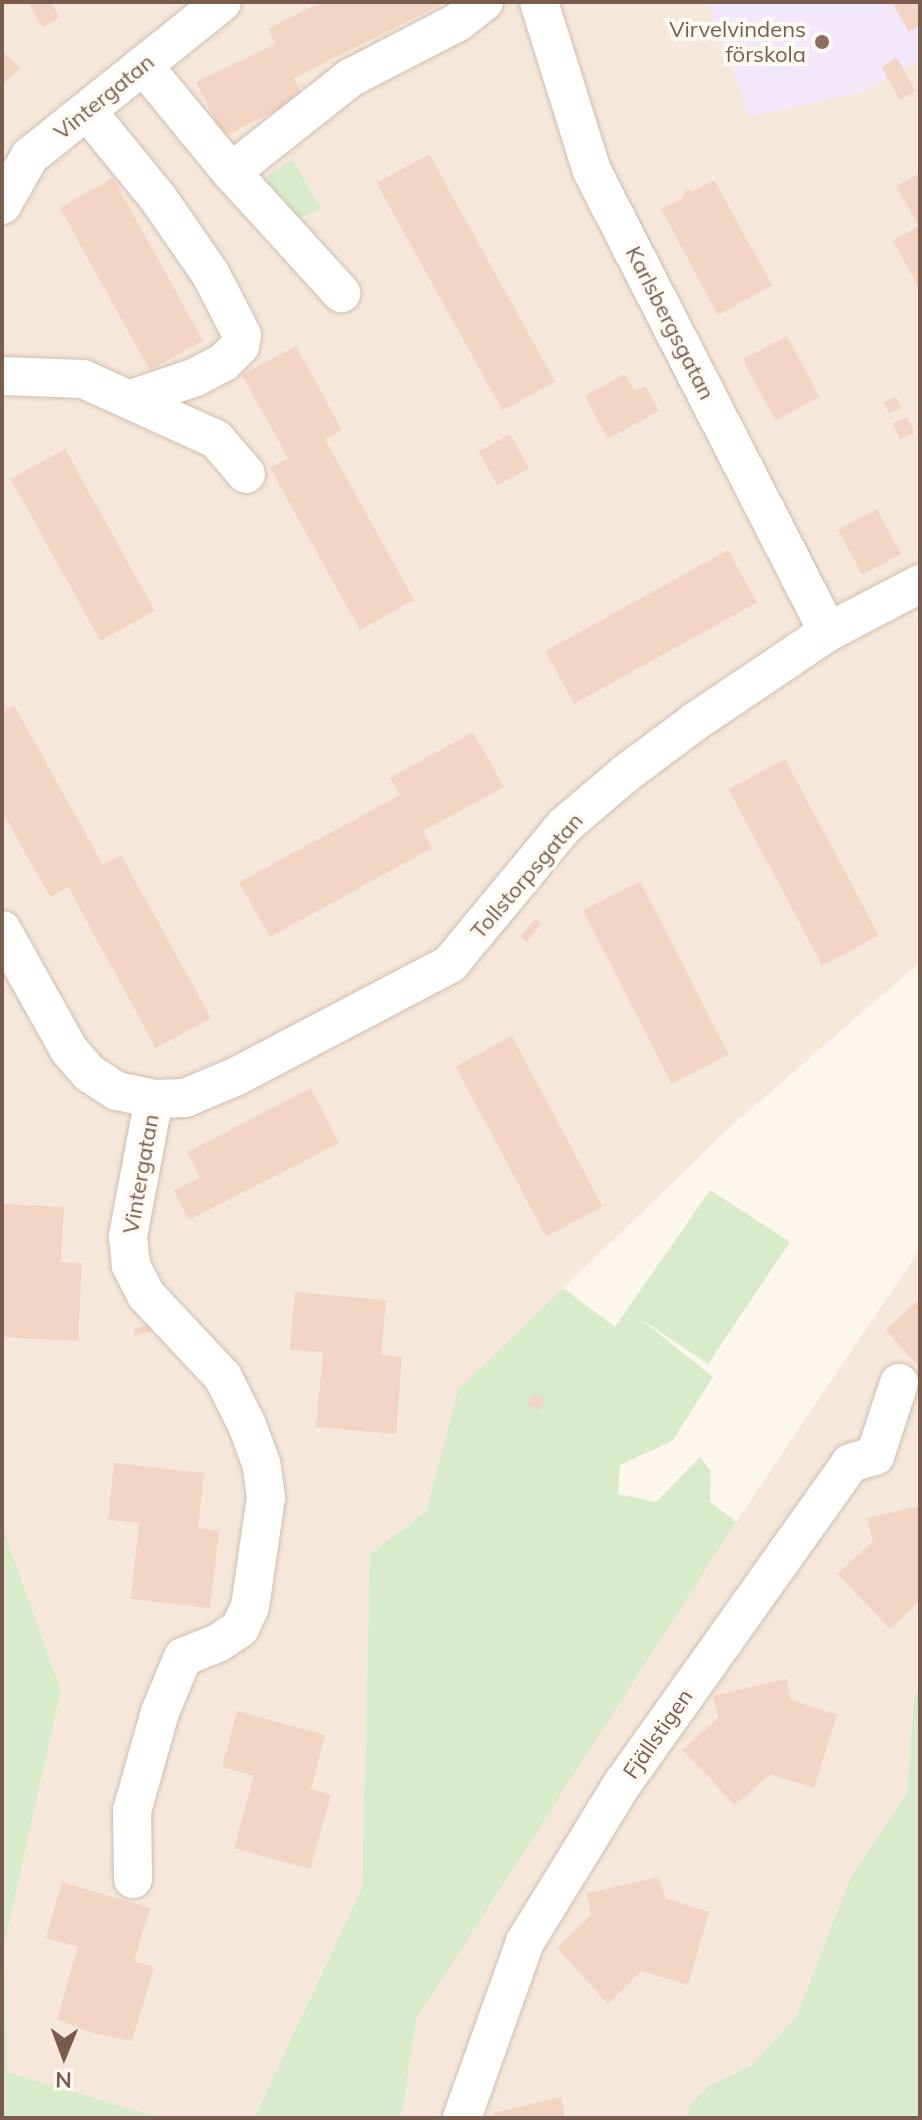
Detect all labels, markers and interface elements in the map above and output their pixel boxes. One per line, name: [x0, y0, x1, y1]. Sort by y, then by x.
place label: Virvelvindens förskola: [669, 16, 806, 68]
marker: Virvelvindens förskola: [813, 33, 831, 51]
street label: Vintergatan: [49, 49, 159, 145]
street label: Karlsbergsgatan: [620, 242, 720, 404]
street label: Tollstorpsgatan: [465, 808, 589, 944]
street label: Vintergatan: [117, 1112, 165, 1236]
street label: Fjällstigen: [618, 1684, 698, 1784]
north arrow: [24, 2016, 104, 2096]
text: N: [55, 2066, 72, 2094]

